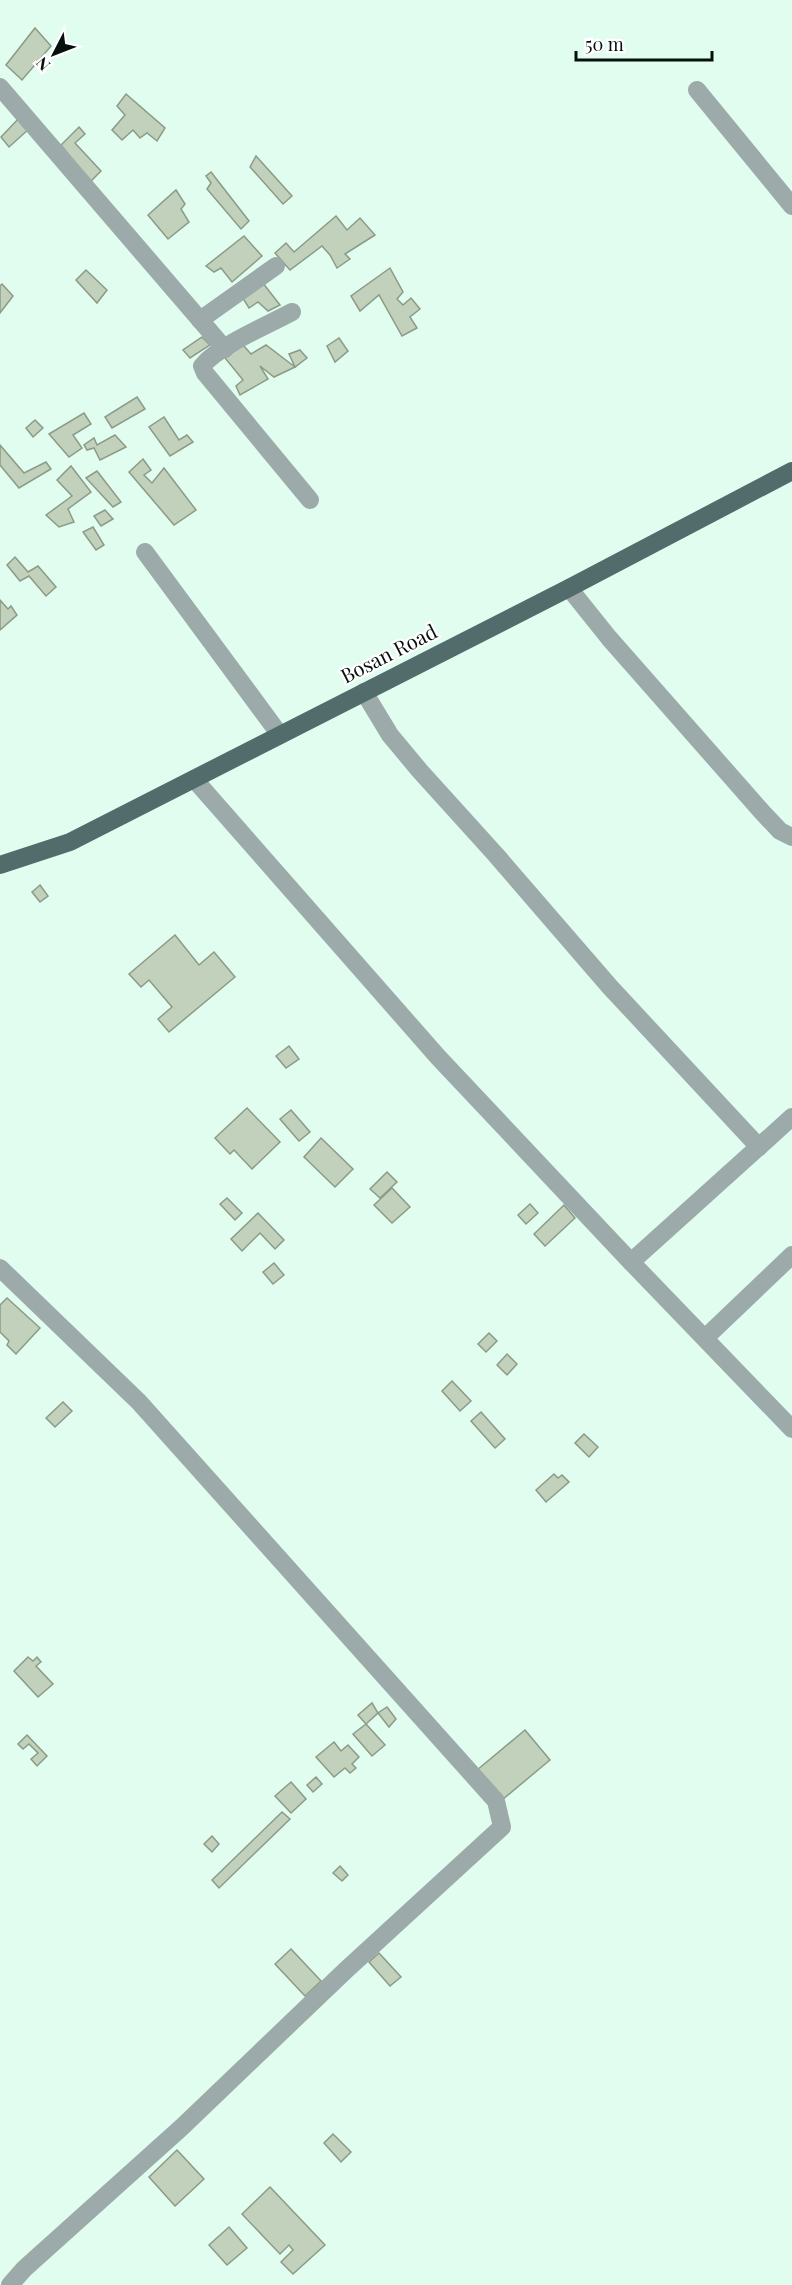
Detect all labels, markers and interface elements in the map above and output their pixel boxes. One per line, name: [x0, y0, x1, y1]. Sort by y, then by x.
north arrow: [24, 24, 84, 84]
scale bar: [576, 24, 712, 62]
text: 50 m: [585, 32, 624, 56]
text: N: [31, 53, 54, 76]
street label: Bosan Road: [336, 617, 441, 688]

